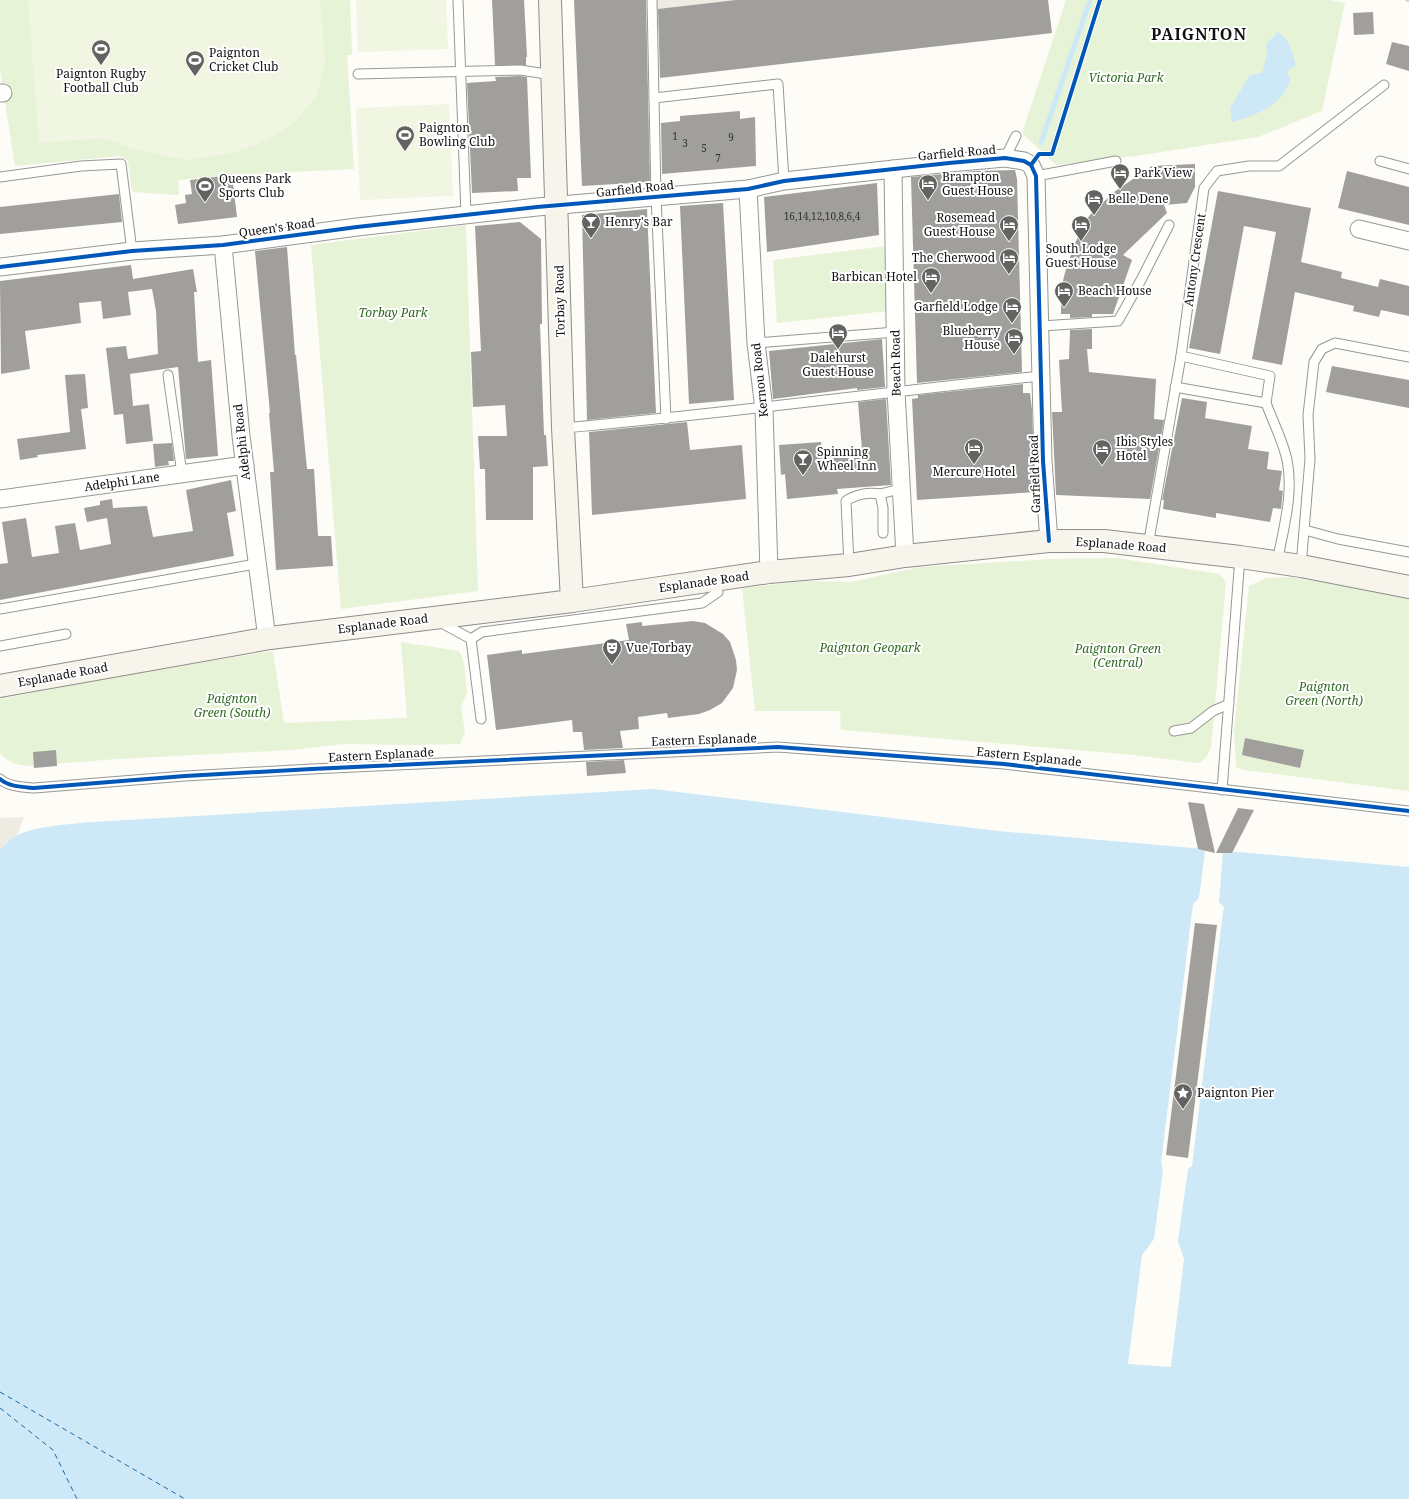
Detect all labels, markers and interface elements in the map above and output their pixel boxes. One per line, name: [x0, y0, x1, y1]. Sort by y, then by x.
district label: PAIGNTON: [1151, 23, 1247, 45]
sports icon: Paignton Rugby Football Club: [90, 38, 112, 66]
place label: Paignton Cricket Club: [209, 44, 278, 75]
sports icon: Paignton Cricket Club: [184, 49, 206, 77]
place label: Paignton Rugby Football Club: [56, 65, 146, 96]
park label: Victoria Park: [1088, 69, 1165, 86]
place label: Paignton Bowling Club: [419, 119, 495, 150]
sports icon: Paignton Bowling Club: [394, 124, 416, 152]
house number: 1: [672, 129, 678, 143]
house number: 9: [728, 130, 734, 144]
house number: 3: [682, 136, 688, 150]
house number: 5: [701, 141, 707, 155]
street label: Garfield Road: [917, 141, 997, 164]
house number: 7: [715, 151, 721, 165]
hotel icon: Park View: [1109, 162, 1131, 190]
place label: Park View: [1134, 164, 1193, 181]
place label: Brampton Guest House: [942, 168, 1013, 199]
place label: Queens Park Sports Club: [219, 170, 292, 201]
hotel icon: Brampton Guest House: [917, 173, 939, 201]
sports icon: Queens Park Sports Club: [194, 175, 216, 203]
street label: Garfield Road: [595, 176, 675, 201]
hotel icon: Belle Dene: [1083, 188, 1105, 216]
place label: Belle Dene: [1108, 190, 1169, 207]
house number: 16,14,12,10,8,6,4: [784, 209, 861, 223]
place label: Rosemead Guest House: [924, 209, 996, 240]
bar icon: Henry's Bar: [580, 211, 602, 239]
street label: Antony Crescent: [1180, 212, 1209, 308]
place label: Henry's Bar: [605, 213, 673, 230]
street label: Queen's Road: [238, 214, 317, 241]
hotel icon: Rosemead Guest House: [998, 214, 1020, 242]
hotel icon: South Lodge Guest House: [1070, 214, 1092, 242]
place label: South Lodge Guest House: [1045, 240, 1117, 271]
hotel icon: The Cherwood: [998, 247, 1020, 275]
place label: The Cherwood: [912, 249, 996, 266]
street label: Torbay Road: [550, 264, 569, 337]
hotel icon: Barbican Hotel: [920, 266, 942, 294]
place label: Barbican Hotel: [831, 268, 917, 285]
hotel icon: Beach House: [1053, 280, 1075, 308]
place label: Beach House: [1078, 282, 1152, 299]
hotel icon: Garfield Lodge: [1001, 296, 1023, 324]
place label: Garfield Lodge: [914, 298, 998, 315]
park label: Torbay Park: [358, 304, 429, 321]
hotel icon: Dalehurst Guest House: [827, 322, 849, 350]
place label: Blueberry House: [943, 322, 1000, 353]
hotel icon: Blueberry House: [1003, 327, 1025, 355]
street label: Beach Road: [886, 329, 905, 396]
street label: Kernou Road: [747, 341, 772, 418]
place label: Dalehurst Guest House: [802, 349, 874, 380]
street label: Adelphi Road: [229, 402, 254, 481]
place label: Ibis Styles Hotel: [1116, 433, 1173, 464]
street label: Garfield Road: [1025, 434, 1044, 514]
hotel icon: Mercure Hotel: [963, 437, 985, 465]
hotel icon: Ibis Styles Hotel: [1091, 438, 1113, 466]
place label: Spinning Wheel Inn: [817, 443, 877, 474]
bar icon: Spinning Wheel Inn: [792, 448, 814, 476]
place label: Mercure Hotel: [933, 463, 1016, 480]
street label: Adelphi Lane: [83, 468, 161, 495]
street label: Esplanade Road: [1075, 533, 1168, 556]
street label: Esplanade Road: [658, 567, 751, 596]
street label: Esplanade Road: [337, 609, 430, 637]
theatre icon: Vue Torbay: [601, 637, 623, 665]
place label: Vue Torbay: [626, 639, 691, 656]
park label: Paignton Geopark: [818, 639, 922, 656]
park label: Paignton Green (Central): [1074, 640, 1161, 671]
street label: Esplanade Road: [17, 658, 110, 691]
park label: Paignton Green (North): [1285, 678, 1363, 709]
park label: Paignton Green (South): [194, 690, 270, 721]
street label: Eastern Esplanade: [651, 729, 757, 750]
street label: Eastern Esplanade: [328, 743, 434, 766]
street label: Eastern Esplanade: [976, 743, 1083, 770]
place icon: Paignton Pier: [1172, 1082, 1194, 1110]
place label: Paignton Pier: [1197, 1084, 1275, 1101]

